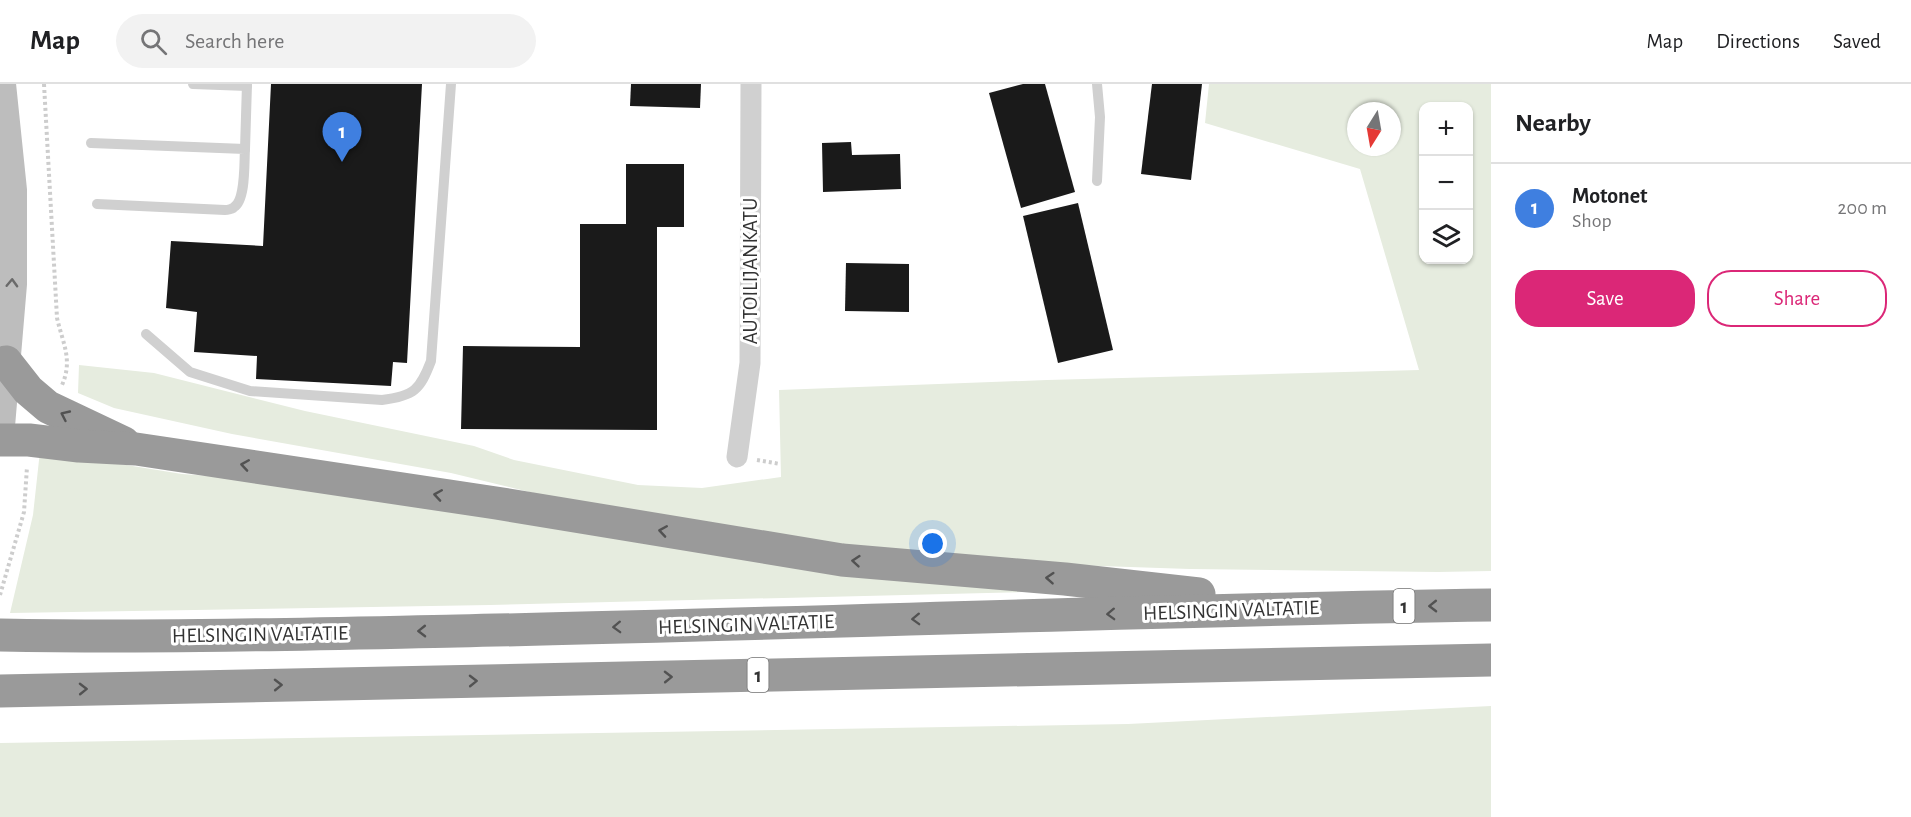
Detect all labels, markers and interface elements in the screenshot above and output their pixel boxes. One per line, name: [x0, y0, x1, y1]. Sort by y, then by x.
search box: [116, 14, 536, 68]
icon: search: [137, 25, 170, 58]
text: Map: [30, 27, 80, 55]
text: Search here: [185, 30, 284, 52]
text: Map: [1647, 31, 1683, 52]
text: Directions: [1716, 31, 1800, 52]
text: Saved: [1833, 31, 1881, 52]
north arrow: [1347, 102, 1401, 156]
map controls: [1419, 102, 1473, 264]
button: +: [1419, 102, 1473, 156]
text: Nearby: [1515, 110, 1591, 136]
pin: 1: [322, 112, 362, 162]
button: −: [1419, 156, 1473, 210]
text: Motonet: [1572, 185, 1648, 207]
street label: AUTOILIJANKATU: [740, 198, 761, 344]
text: 1: [1531, 198, 1538, 218]
text: 200 m: [1837, 198, 1887, 218]
button: layers: [1419, 210, 1473, 264]
text: Shop: [1572, 211, 1612, 231]
button: Save: [1515, 270, 1695, 327]
button: Share: [1707, 270, 1887, 327]
one-way arrow: [6, 279, 18, 288]
one-way arrow: [60, 410, 71, 422]
one-way arrow: [241, 460, 250, 472]
one-way arrow: [434, 489, 443, 501]
one-way arrow: [658, 525, 668, 537]
your location: [918, 529, 947, 558]
one-way arrow: [851, 555, 860, 568]
one-way arrow: [1045, 572, 1054, 585]
road number: 1: [1394, 589, 1414, 623]
street label: HELSINGIN VALTATIE: [1143, 597, 1319, 624]
one-way arrow: [1428, 600, 1437, 612]
one-way arrow: [1107, 607, 1116, 620]
street label: HELSINGIN VALTATIE: [658, 611, 834, 638]
one-way arrow: [912, 613, 921, 625]
one-way arrow: [612, 621, 621, 634]
street label: HELSINGIN VALTATIE: [172, 622, 348, 647]
one-way arrow: [417, 625, 426, 638]
road number: 1: [748, 658, 768, 692]
one-way arrow: [664, 671, 673, 683]
one-way arrow: [469, 675, 478, 688]
one-way arrow: [274, 679, 283, 692]
one-way arrow: [79, 683, 88, 696]

